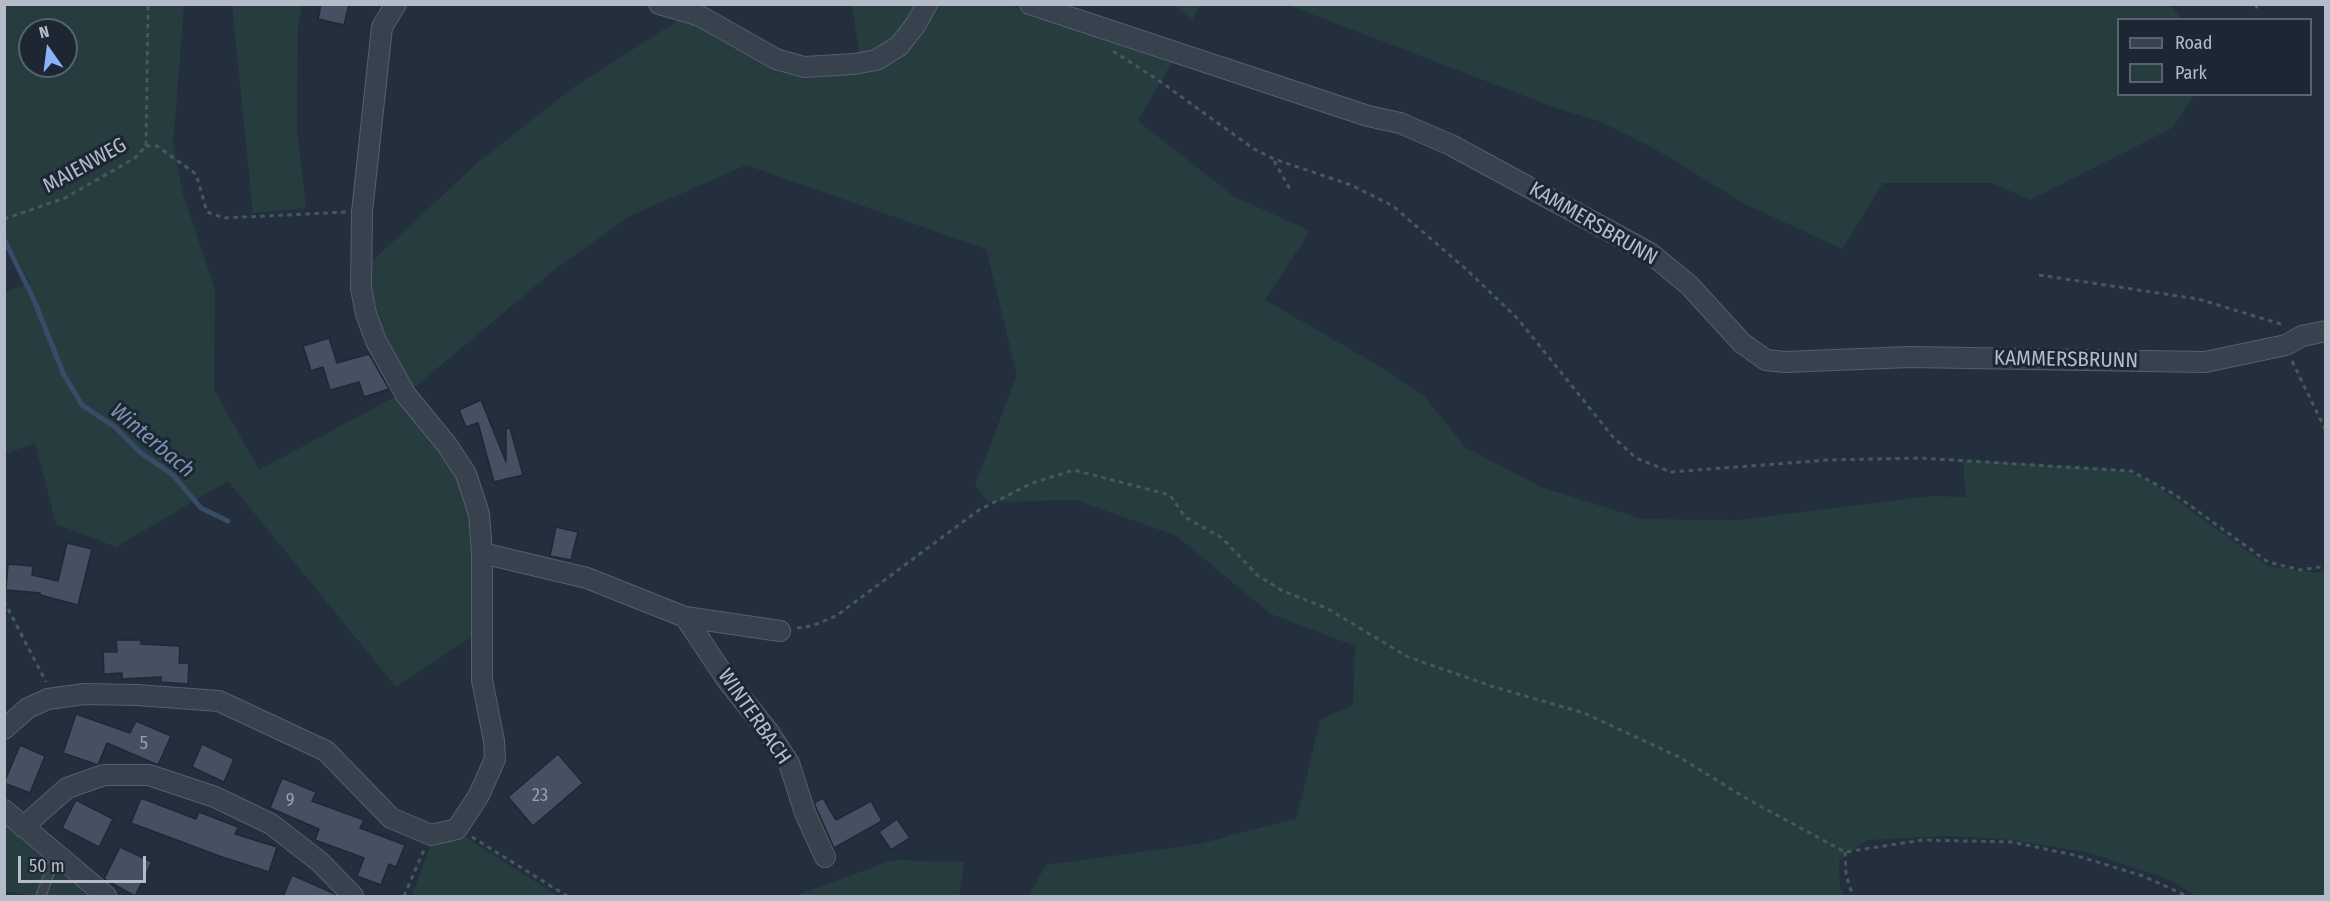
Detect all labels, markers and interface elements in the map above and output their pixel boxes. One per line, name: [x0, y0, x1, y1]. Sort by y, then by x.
north arrow: [18, 18, 78, 78]
legend: [2117, 18, 2312, 96]
text: N: [37, 22, 51, 42]
text: Road: [2175, 32, 2212, 54]
text: Park: [2175, 62, 2207, 84]
street label: MAIENWEG: [39, 133, 131, 199]
street label: KAMMERSBRUNN: [1524, 177, 1662, 271]
street label: KAMMERSBRUNN: [1994, 346, 2138, 374]
water label: Winterbach: [104, 398, 200, 484]
street label: WINTERBACH: [712, 664, 796, 770]
house number: 5: [140, 733, 148, 755]
house number: 23: [532, 785, 548, 807]
house number: 9: [286, 790, 294, 812]
scale bar: [21, 844, 148, 882]
text: 50 m: [29, 855, 65, 877]

